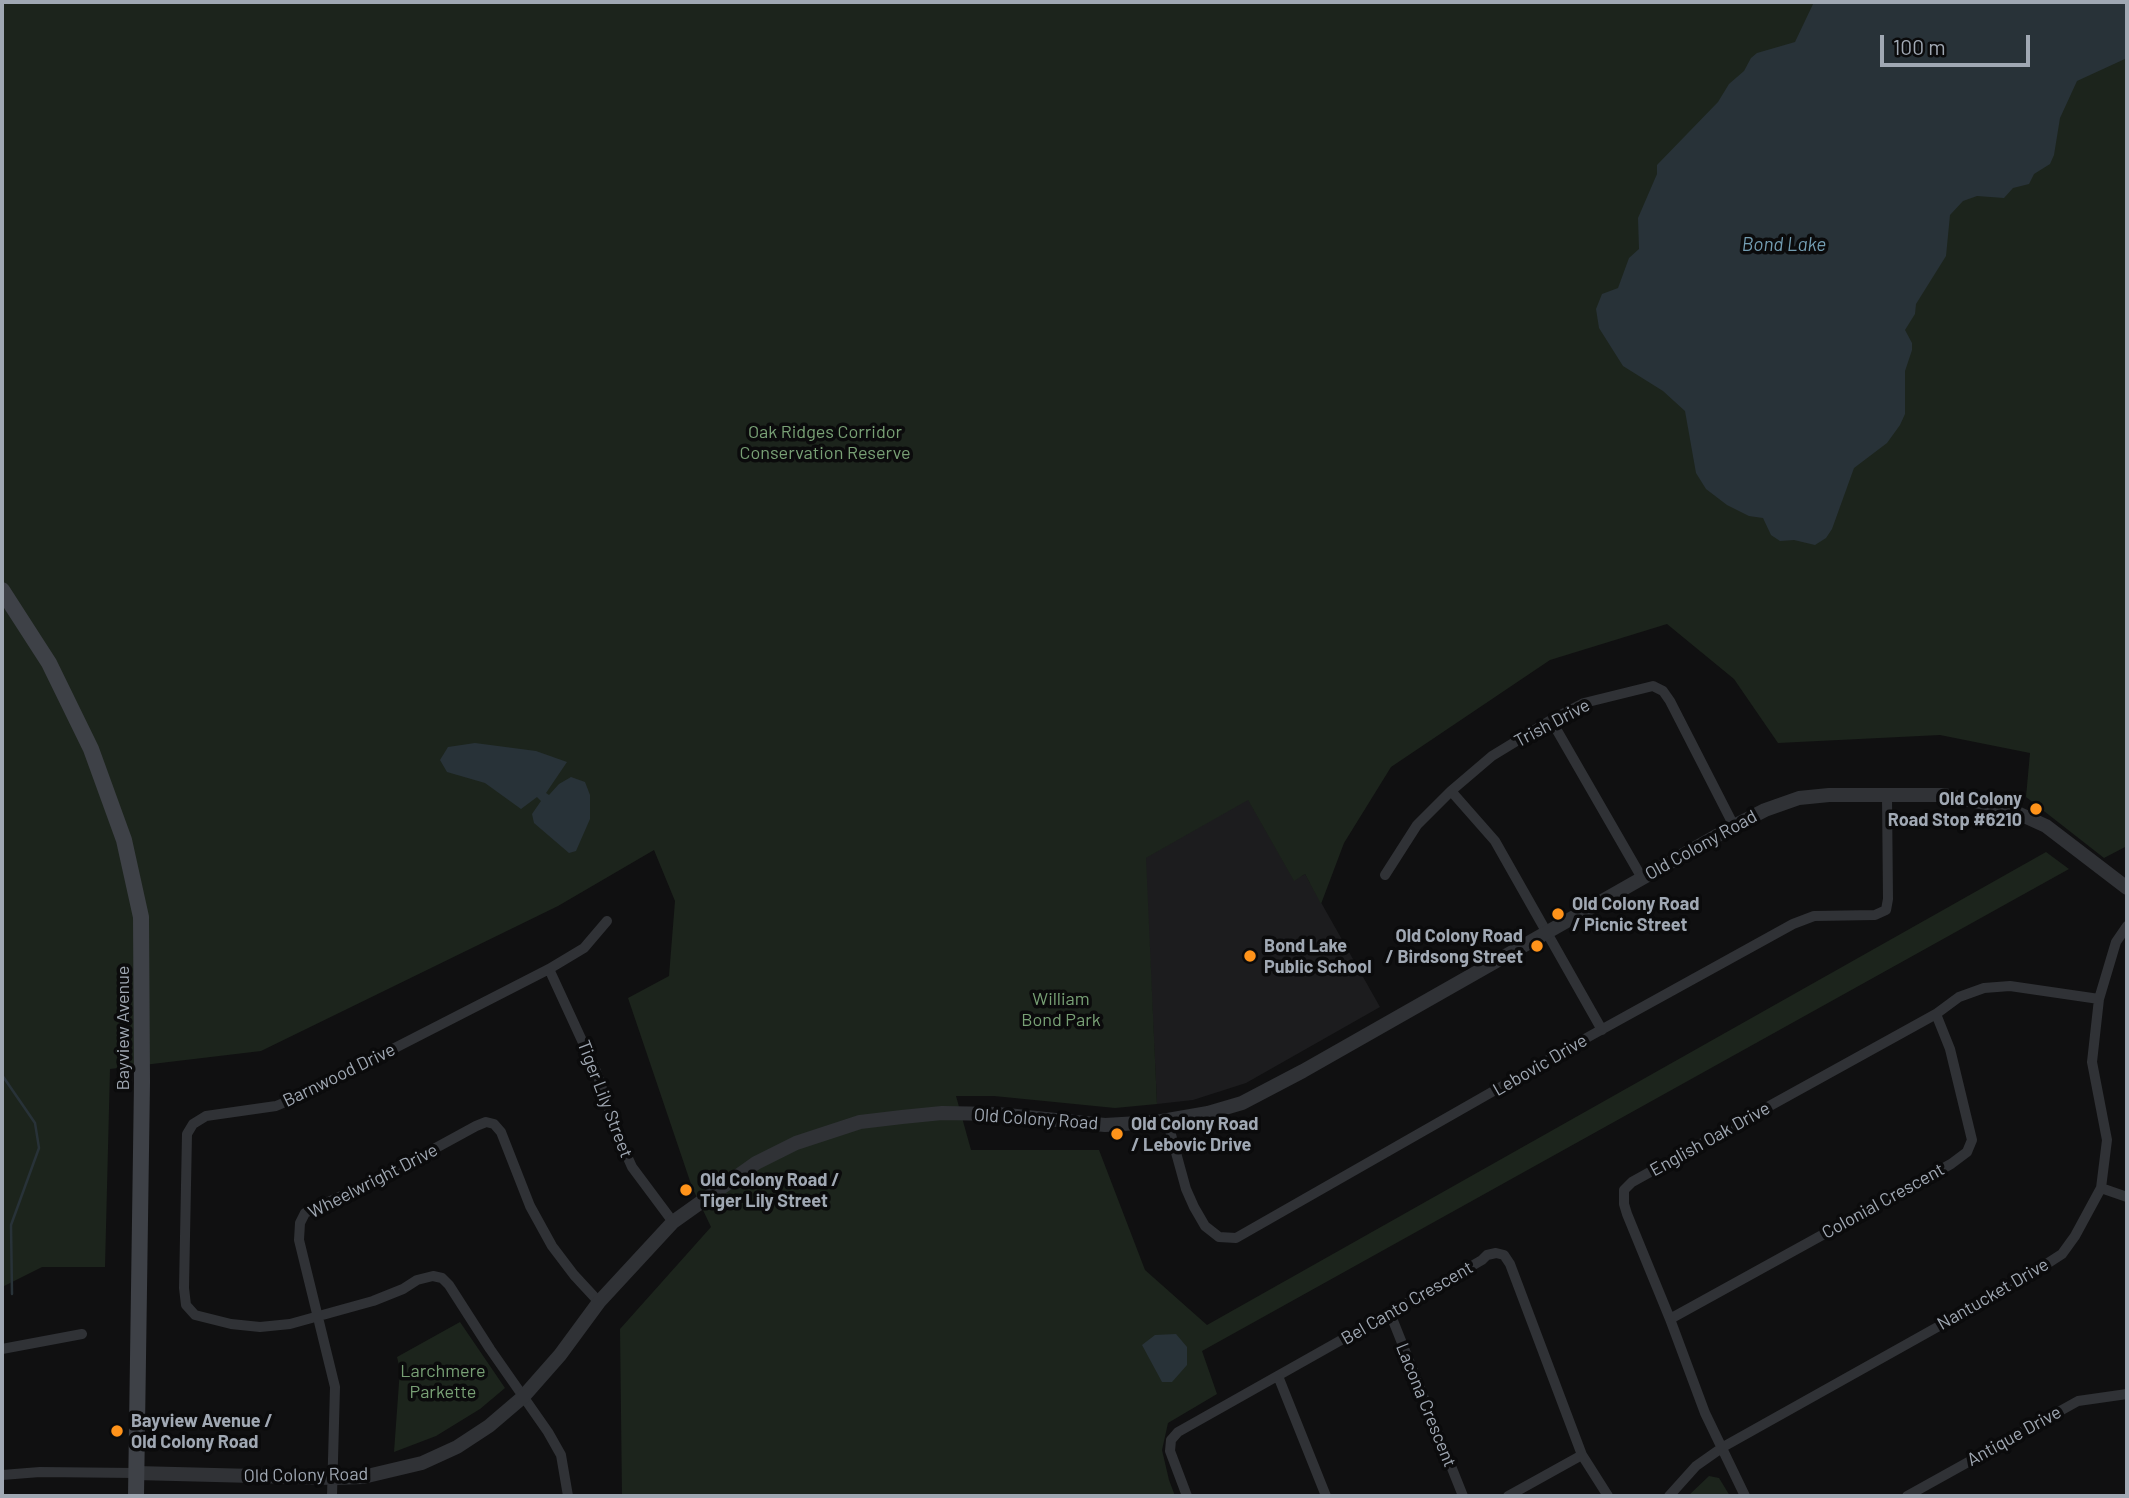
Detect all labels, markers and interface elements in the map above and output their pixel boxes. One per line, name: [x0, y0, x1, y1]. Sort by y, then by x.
scale bar: [1884, 21, 2035, 65]
text: 100 m: [1893, 34, 1946, 59]
water label: Bond Lake: [1742, 234, 1826, 256]
park label: Oak Ridges Corridor Conservation Reserve: [740, 421, 910, 464]
street label: Trish Drive: [1511, 694, 1593, 752]
place label: Old Colony Road Stop #6210: [1888, 788, 2022, 830]
marker: Old Colony Road Stop #6210: [2028, 801, 2044, 817]
street label: Old Colony Road: [1641, 805, 1761, 885]
place label: Old Colony Road / Picnic Street: [1572, 893, 1699, 936]
marker: Old Colony Road / Picnic Street: [1550, 906, 1566, 922]
place label: Old Colony Road / Birdsong Street: [1385, 925, 1523, 968]
place label: Bond Lake Public School: [1264, 935, 1372, 978]
marker: Old Colony Road / Birdsong Street: [1529, 938, 1545, 954]
marker: Bond Lake Public School: [1242, 948, 1258, 964]
street label: Bayview Avenue: [112, 966, 134, 1090]
park label: William Bond Park: [1021, 988, 1101, 1030]
street label: Lebovic Drive: [1489, 1029, 1591, 1101]
street label: Tiger Lily Street: [573, 1037, 637, 1161]
street label: Barnwood Drive: [279, 1038, 399, 1112]
street label: English Oak Drive: [1646, 1097, 1774, 1181]
street label: Old Colony Road: [973, 1104, 1099, 1134]
place label: Old Colony Road / Lebovic Drive: [1131, 1113, 1258, 1156]
marker: Old Colony Road / Lebovic Drive: [1109, 1126, 1125, 1142]
street label: Wheelwright Drive: [305, 1139, 441, 1223]
street label: Colonial Crescent: [1818, 1158, 1948, 1244]
place label: Old Colony Road / Tiger Lily Street: [700, 1169, 840, 1212]
marker: Old Colony Road / Tiger Lily Street: [678, 1182, 694, 1198]
street label: Nantucket Drive: [1933, 1253, 2053, 1335]
street label: Bel Canto Crescent: [1337, 1256, 1477, 1350]
street label: Lacona Crescent: [1391, 1340, 1461, 1470]
park label: Larchmere Parkette: [400, 1360, 486, 1402]
street label: Antique Drive: [1963, 1401, 2065, 1471]
place label: Bayview Avenue / Old Colony Road: [131, 1410, 273, 1452]
marker: Bayview Avenue / Old Colony Road: [109, 1423, 125, 1439]
street label: Old Colony Road: [243, 1463, 369, 1487]

